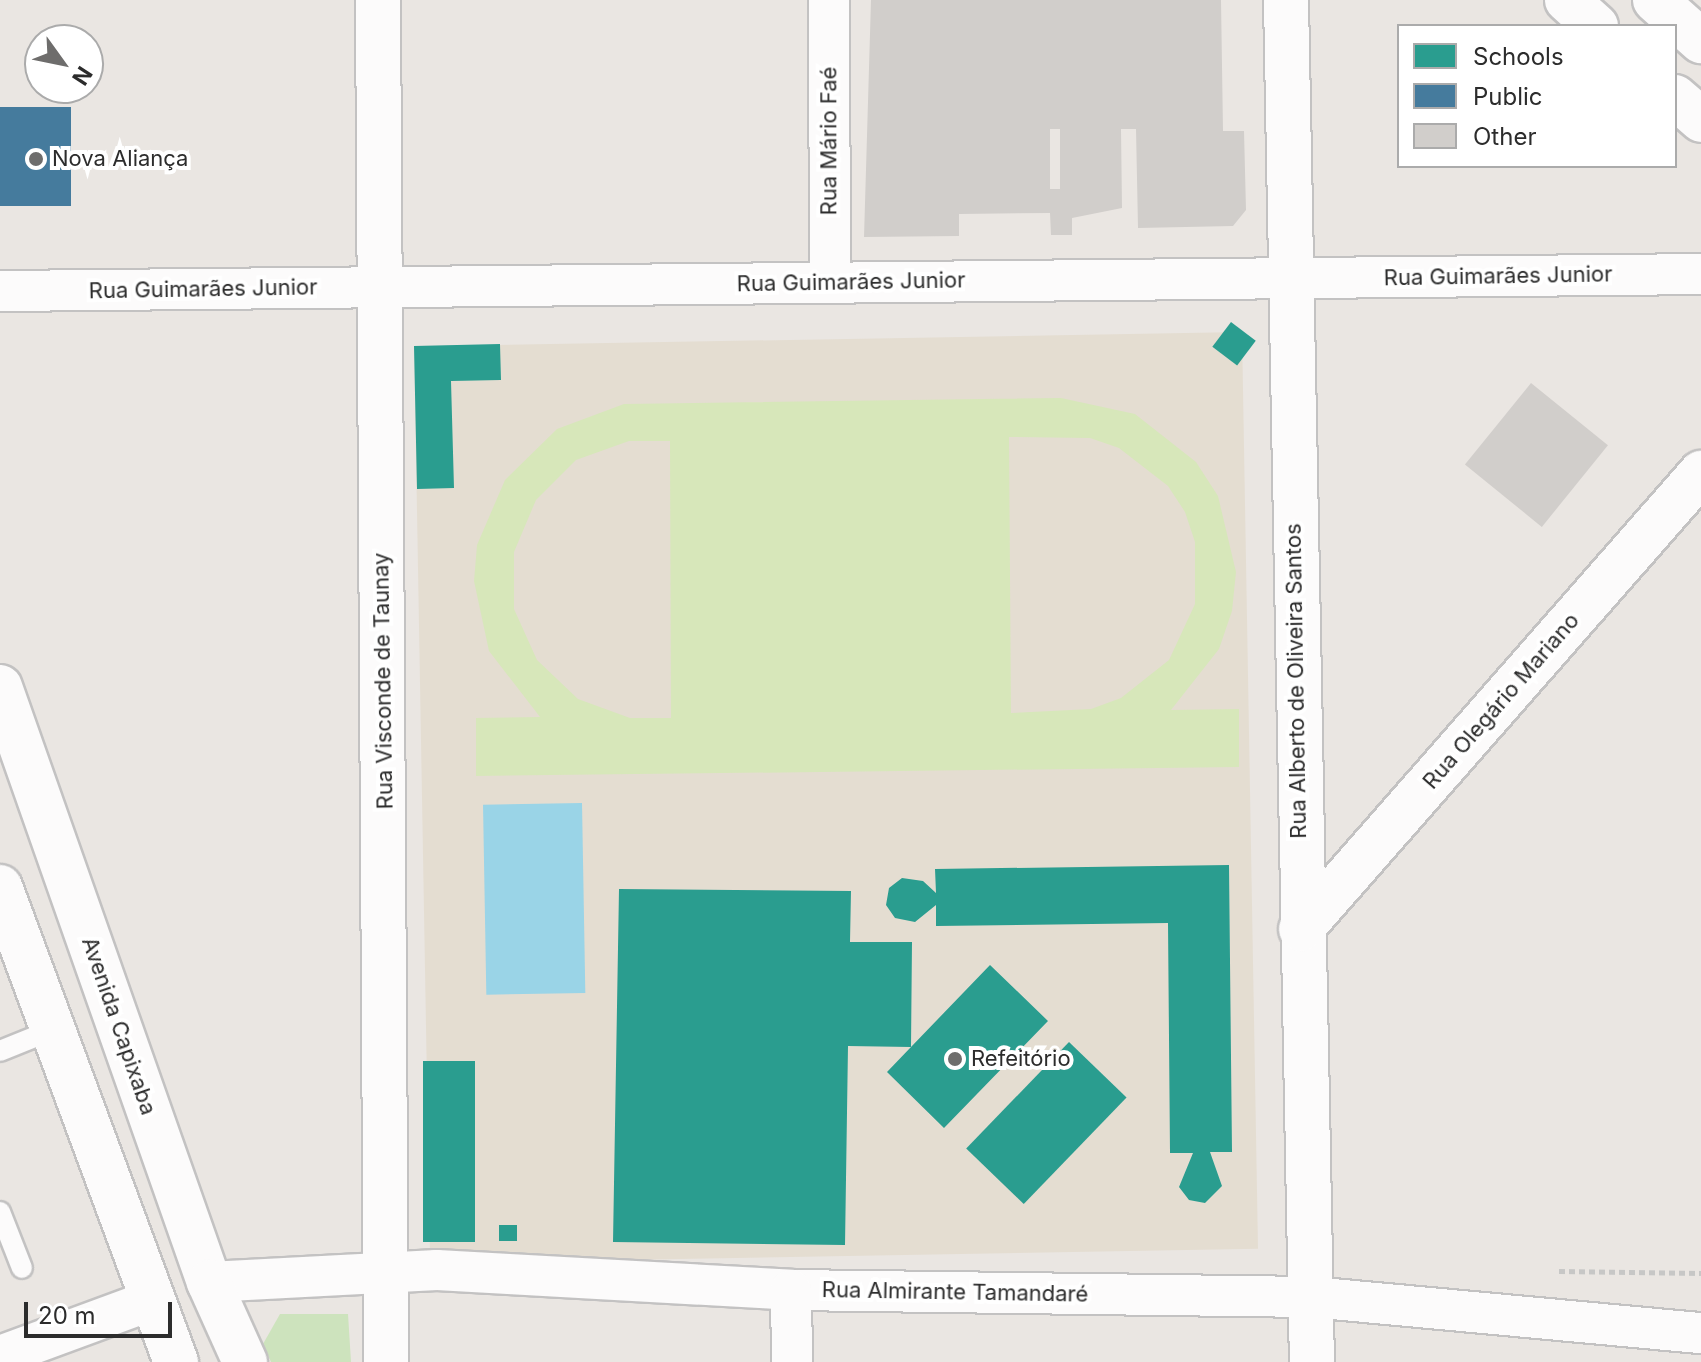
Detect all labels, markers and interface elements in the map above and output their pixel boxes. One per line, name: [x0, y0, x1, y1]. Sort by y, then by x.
north arrow: [24, 24, 104, 104]
legend: [1397, 24, 1677, 168]
text: Schools: [1473, 42, 1564, 71]
text: N: [67, 62, 98, 90]
street label: Rua Mário Faé: [816, 67, 842, 215]
text: Public: [1473, 82, 1543, 111]
text: Other: [1473, 122, 1536, 151]
place label: Nova Aliança: [52, 146, 188, 172]
marker: Nova Aliança: [27, 150, 45, 168]
street label: Rua Guimarães Junior: [1383, 261, 1613, 291]
street label: Rua Guimarães Junior: [736, 267, 966, 297]
street label: Rua Guimarães Junior: [88, 274, 318, 304]
street label: Rua Alberto de Oliveira Santos: [1280, 523, 1312, 839]
street label: Rua Visconde de Taunay: [368, 552, 398, 810]
street label: Rua Olegário Mariano: [1417, 608, 1585, 794]
street label: Avenida Capixaba: [76, 934, 162, 1118]
place label: Refeitório: [971, 1046, 1071, 1072]
marker: Refeitório: [946, 1050, 964, 1068]
street label: Rua Almirante Tamandaré: [822, 1276, 1088, 1308]
scale bar: [28, 1286, 176, 1336]
text: 20 m: [38, 1301, 96, 1330]

